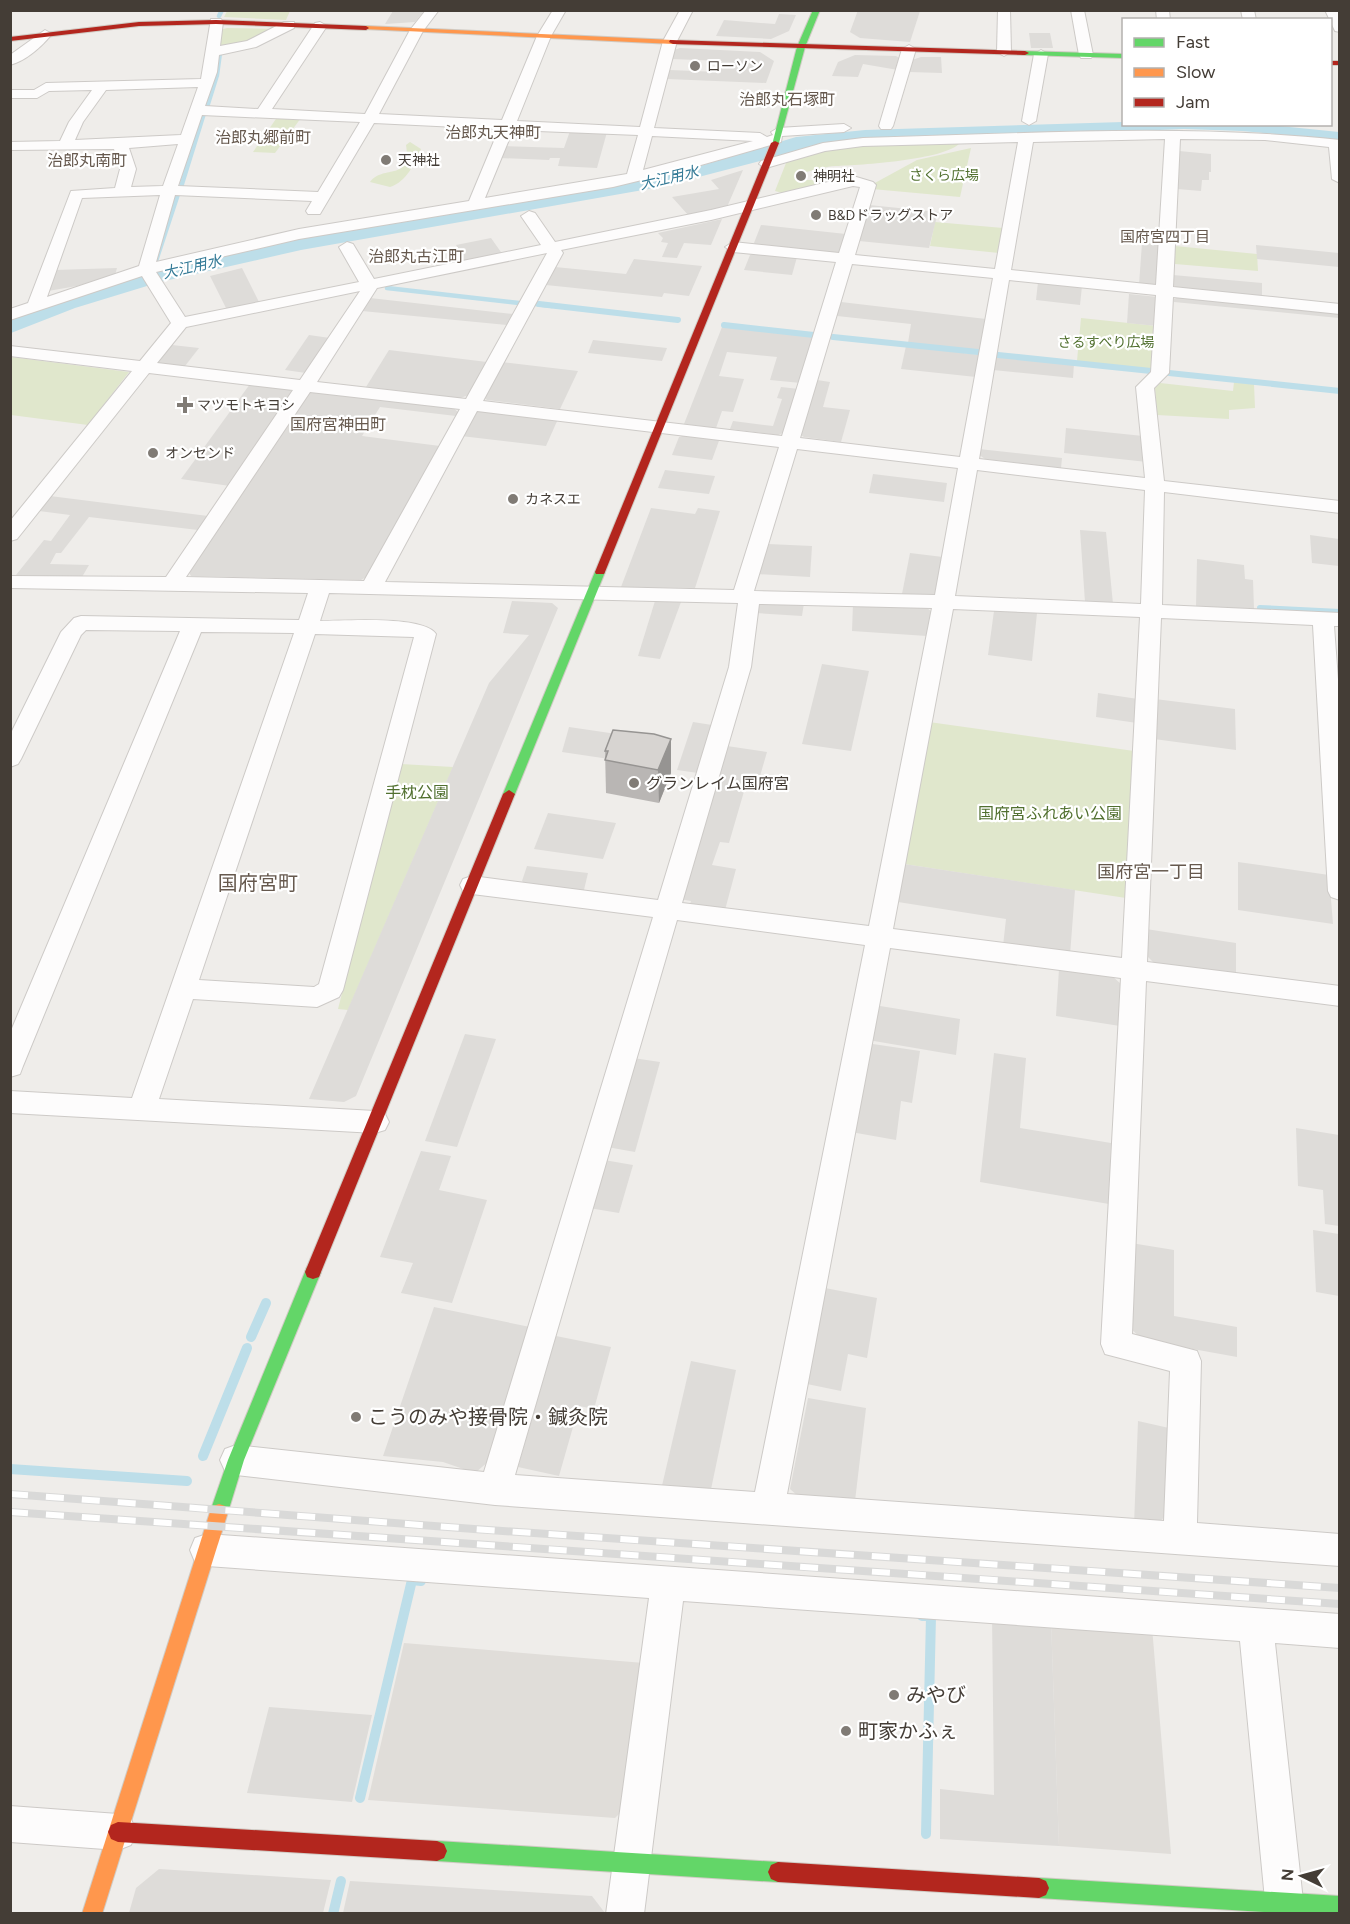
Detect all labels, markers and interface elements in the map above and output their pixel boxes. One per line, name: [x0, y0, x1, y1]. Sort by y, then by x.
legend: [1122, 18, 1332, 126]
text: Fast: [1176, 31, 1210, 53]
place label: ローソン: [707, 58, 763, 75]
marker: ローソン: [688, 59, 702, 73]
text: Slow: [1176, 61, 1215, 83]
district label: 治郎丸石塚町: [739, 90, 835, 109]
text: Jam: [1176, 91, 1210, 113]
district label: 治郎丸天神町: [445, 123, 541, 142]
district label: 治郎丸郷前町: [215, 128, 311, 147]
district label: 治郎丸南町: [47, 151, 127, 170]
place label: 天神社: [398, 152, 440, 169]
marker: 天神社: [379, 153, 393, 167]
water label: 大江用水: [638, 162, 702, 194]
park label: さくら広場: [909, 167, 979, 184]
place label: 神明社: [813, 168, 855, 185]
marker: 神明社: [794, 169, 808, 183]
place label: B&Dドラッグストア: [828, 207, 953, 224]
marker: B&Dドラッグストア: [809, 208, 823, 222]
district label: 国府宮四丁目: [1120, 228, 1210, 246]
district label: 治郎丸古江町: [368, 247, 464, 266]
water label: 大江用水: [161, 251, 225, 283]
park label: さるすべり広場: [1057, 334, 1155, 351]
place label: マツモトキヨシ: [197, 397, 295, 414]
marker: マツモトキヨシ: [178, 398, 192, 412]
district label: 国府宮神田町: [290, 415, 386, 434]
place label: オンセンド: [165, 445, 235, 462]
marker: オンセンド: [146, 446, 160, 460]
place label: カネスエ: [525, 491, 581, 508]
marker: カネスエ: [506, 492, 520, 506]
place label: グランレイム国府宮: [646, 774, 790, 793]
marker: グランレイム国府宮: [627, 776, 641, 790]
park label: 手枕公園: [385, 783, 449, 802]
park label: 国府宮ふれあい公園: [978, 804, 1122, 823]
district label: 国府宮一丁目: [1097, 861, 1205, 883]
district label: 国府宮町: [218, 871, 298, 895]
place label: こうのみや接骨院・鍼灸院: [368, 1405, 608, 1429]
marker: こうのみや接骨院・鍼灸院: [349, 1410, 363, 1424]
place label: みやび: [906, 1683, 966, 1707]
marker: みやび: [887, 1688, 901, 1702]
place label: 町家かふぇ: [858, 1719, 958, 1743]
marker: 町家かふぇ: [839, 1724, 853, 1738]
north arrow: [1272, 1846, 1332, 1906]
text: N: [1278, 1868, 1298, 1882]

